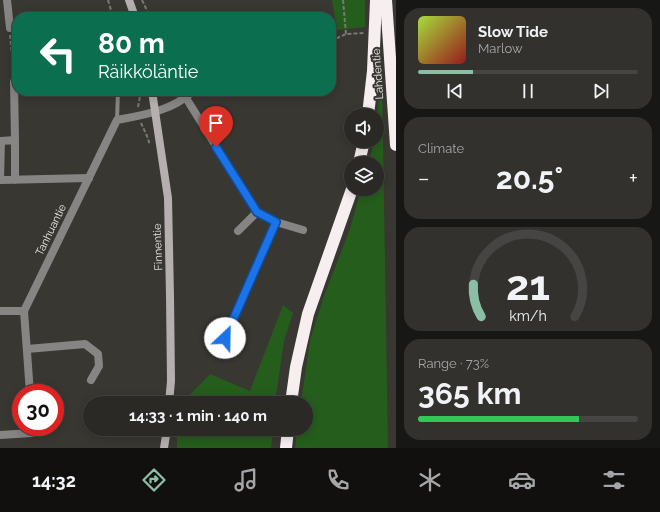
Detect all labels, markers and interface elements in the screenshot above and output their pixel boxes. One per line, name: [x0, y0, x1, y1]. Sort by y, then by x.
text: Slow Tide: [478, 23, 548, 41]
text: 80 m: [98, 27, 165, 60]
icon: left: [32, 28, 84, 80]
text: Marlow: [478, 41, 523, 56]
street label: Lahdentie: [370, 48, 386, 100]
text: Räikköläntie: [98, 61, 198, 82]
icon: previous: [444, 80, 466, 102]
icon: pause: [517, 80, 539, 102]
icon: next: [590, 80, 612, 102]
pin: [199, 106, 233, 147]
map controls: [344, 108, 384, 196]
button: sound: [344, 108, 384, 148]
icon: arrive: [205, 112, 227, 134]
text: Climate: [418, 141, 464, 156]
button: layers: [344, 156, 384, 196]
text: 20.5°: [496, 161, 563, 196]
text: −: [418, 165, 430, 191]
text: +: [629, 165, 638, 191]
street label: Tanhuantie: [33, 202, 69, 258]
street label: Finnentie: [151, 223, 165, 271]
text: 21: [506, 260, 550, 309]
text: km/h: [509, 307, 547, 323]
position arrow: [204, 317, 246, 359]
text: Range · 73%: [418, 356, 489, 371]
text: 365 km: [418, 376, 521, 411]
speed limit sign: 30: [12, 384, 64, 436]
text: 14:33 · 1 min · 140 m: [129, 407, 267, 425]
icon: directions: [140, 466, 168, 494]
icon: music: [232, 466, 260, 494]
icon: phone: [324, 466, 352, 494]
icon: climate: [416, 466, 444, 494]
icon: car: [508, 466, 536, 494]
icon: filters: [600, 466, 628, 494]
text: 14:32: [32, 470, 76, 491]

